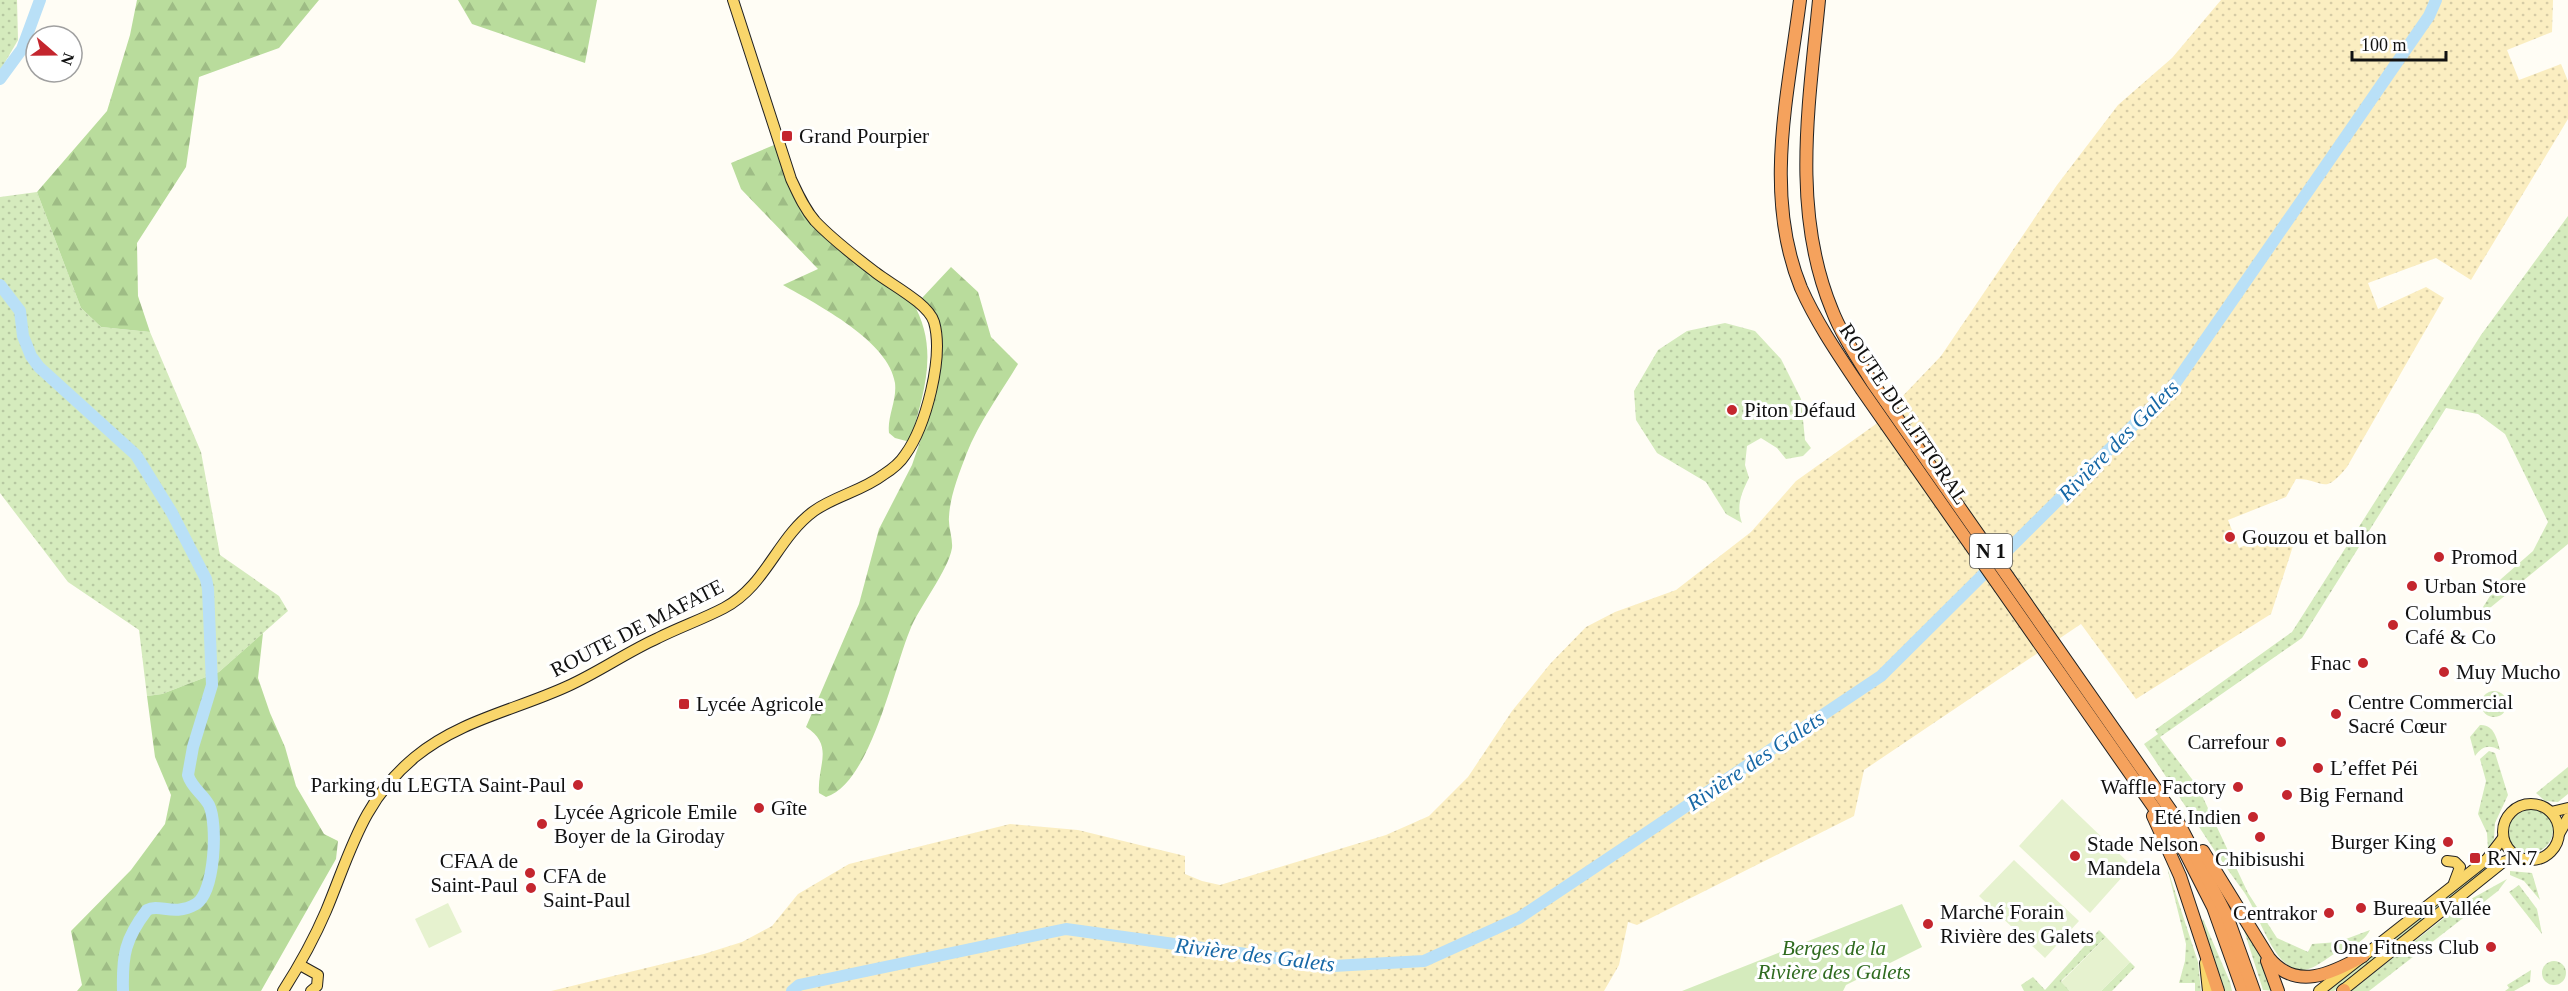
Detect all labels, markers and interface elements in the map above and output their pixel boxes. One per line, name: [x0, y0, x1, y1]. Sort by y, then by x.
north arrow: [24, 24, 84, 84]
scale bar: [2352, 24, 2446, 62]
text: 100 m: [2361, 35, 2407, 55]
text: N: [58, 51, 78, 68]
place label: Grand Pourpier: [799, 124, 929, 148]
marker: Grand Pourpier: [780, 129, 794, 143]
street label: ROUTE DU LITTORAL: [1834, 319, 1974, 509]
water label: Rivière des Galets: [2052, 375, 2184, 507]
place label: Piton Défaud: [1744, 398, 1856, 422]
marker: Piton Défaud: [1725, 403, 1739, 417]
place label: Gouzou et ballon: [2242, 525, 2387, 549]
marker: Gouzou et ballon: [2223, 530, 2237, 544]
road number: N 1: [1970, 534, 2012, 568]
place label: Promod: [2451, 545, 2518, 569]
marker: Promod: [2432, 550, 2446, 564]
street label: ROUTE DE MAFATE: [546, 574, 728, 682]
place label: Urban Store: [2424, 574, 2526, 598]
marker: Urban Store: [2405, 579, 2419, 593]
place label: Columbus Café & Co: [2405, 601, 2496, 649]
marker: Columbus Café & Co: [2386, 618, 2400, 632]
place label: Fnac: [2310, 651, 2351, 675]
marker: Fnac: [2356, 656, 2370, 670]
place label: Muy Mucho: [2456, 660, 2560, 684]
marker: Muy Mucho: [2437, 665, 2451, 679]
place label: Centre Commercial Sacré Cœur: [2348, 690, 2513, 738]
place label: Lycée Agricole: [696, 692, 824, 716]
marker: Lycée Agricole: [677, 697, 691, 711]
water label: Rivière des Galets: [1681, 705, 1829, 816]
marker: Centre Commercial Sacré Cœur: [2329, 707, 2343, 721]
place label: Carrefour: [2187, 730, 2269, 754]
marker: Carrefour: [2274, 735, 2288, 749]
place label: L’effet Péi: [2330, 756, 2418, 780]
marker: L’effet Péi: [2311, 761, 2325, 775]
place label: Parking du LEGTA Saint-Paul: [310, 773, 566, 797]
place label: Waffle Factory: [2100, 775, 2226, 799]
marker: Parking du LEGTA Saint-Paul: [571, 778, 585, 792]
marker: Waffle Factory: [2231, 780, 2245, 794]
place label: Big Fernand: [2299, 783, 2404, 807]
marker: Big Fernand: [2280, 788, 2294, 802]
place label: Gîte: [771, 796, 807, 820]
place label: Lycée Agricole Emile Boyer de la Giroday: [554, 800, 737, 848]
marker: Gîte: [752, 801, 766, 815]
place label: Eté Indien: [2154, 805, 2241, 829]
marker: Eté Indien: [2246, 810, 2260, 824]
marker: Lycée Agricole Emile Boyer de la Giroday: [535, 817, 549, 831]
marker: Chibisushi: [2253, 830, 2267, 844]
place label: Burger King: [2331, 830, 2436, 854]
place label: Stade Nelson Mandela: [2087, 832, 2199, 880]
marker: Burger King: [2441, 835, 2455, 849]
place label: R.N.7: [2487, 846, 2537, 870]
place label: Chibisushi: [2215, 847, 2305, 871]
place label: CFAA de Saint-Paul: [431, 849, 518, 897]
marker: Stade Nelson Mandela: [2068, 849, 2082, 863]
marker: R.N.7: [2468, 851, 2482, 865]
place label: CFA de Saint-Paul: [543, 864, 631, 912]
marker: CFAA de Saint-Paul: [523, 866, 537, 880]
marker: CFA de Saint-Paul: [524, 881, 538, 895]
place label: Bureau Vallée: [2373, 896, 2491, 920]
place label: Marché Forain Rivière des Galets: [1940, 900, 2094, 948]
place label: Centrakor: [2233, 901, 2317, 925]
marker: Bureau Vallée: [2354, 901, 2368, 915]
marker: Centrakor: [2322, 906, 2336, 920]
marker: Marché Forain Rivière des Galets: [1921, 917, 1935, 931]
water label: Rivière des Galets: [1173, 932, 1336, 977]
place label: One Fitness Club: [2333, 935, 2479, 959]
park label: Berges de la Rivière des Galets: [1756, 936, 1911, 984]
marker: One Fitness Club: [2484, 940, 2498, 954]

